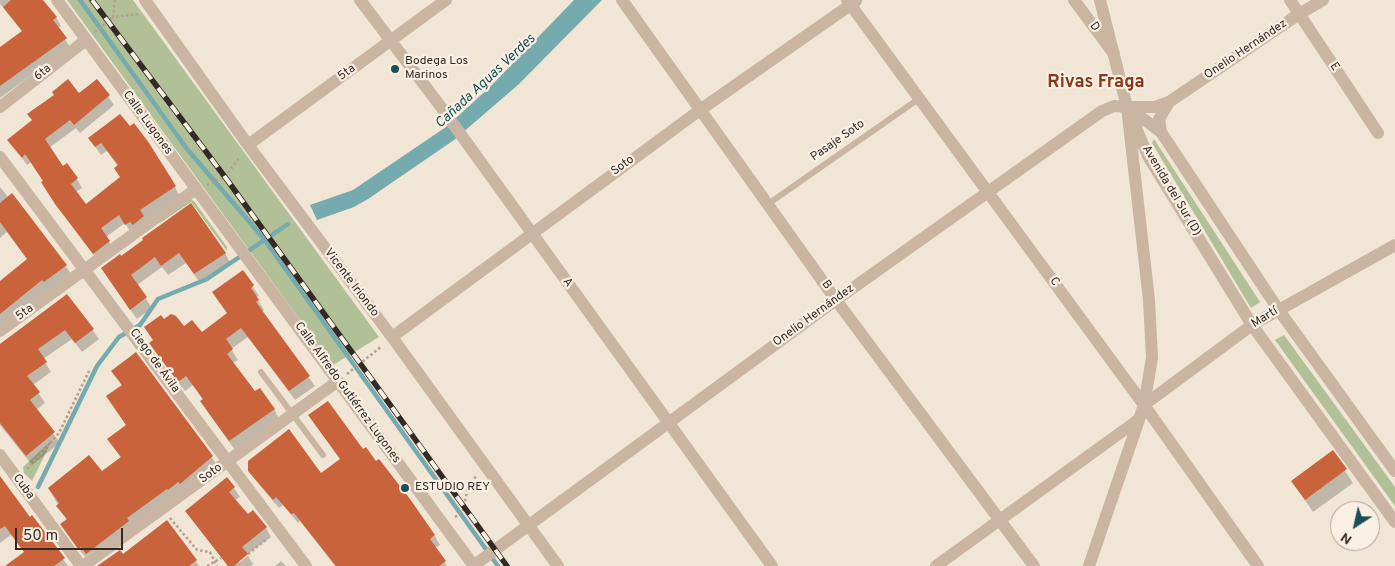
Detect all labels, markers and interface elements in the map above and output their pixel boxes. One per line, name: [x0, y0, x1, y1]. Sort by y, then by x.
street label: Onelio Hernández: [1202, 17, 1290, 83]
street label: D: [1086, 19, 1102, 35]
water label: Cañada Aguas Verdes: [433, 31, 539, 133]
place label: Bodega Los Marinos: [405, 55, 468, 83]
street label: E: [1326, 60, 1342, 74]
street label: 6ta: [32, 62, 54, 84]
street label: 5ta: [335, 62, 359, 84]
marker: Bodega Los Marinos: [389, 63, 401, 75]
district label: Rivas Fraga: [1047, 72, 1145, 94]
street label: Calle Lugones: [119, 88, 175, 158]
street label: Pasaje Soto: [808, 117, 868, 165]
street label: Avenida del Sur (D): [1138, 143, 1204, 239]
street label: Soto: [609, 153, 637, 179]
street label: Vicente Iriondo: [321, 246, 381, 320]
street label: A: [559, 275, 575, 291]
street label: C: [1046, 275, 1062, 289]
street label: B: [818, 278, 834, 292]
street label: Onelio Hernández: [771, 282, 857, 350]
street label: 5ta: [13, 302, 37, 324]
street label: Martí: [1249, 304, 1281, 332]
street label: Calle Alfredo Gutiérrez Lugones: [291, 320, 403, 466]
street label: Ciego de Ávila: [126, 326, 182, 396]
street label: Soto: [197, 461, 225, 487]
street label: Cuba: [9, 472, 37, 502]
place label: ESTUDIO REY: [415, 481, 490, 495]
marker: ESTUDIO REY: [399, 482, 411, 494]
north arrow: [1330, 501, 1380, 551]
scale bar: [18, 518, 125, 550]
text: 50 m: [23, 527, 58, 546]
text: N: [1338, 528, 1356, 548]

